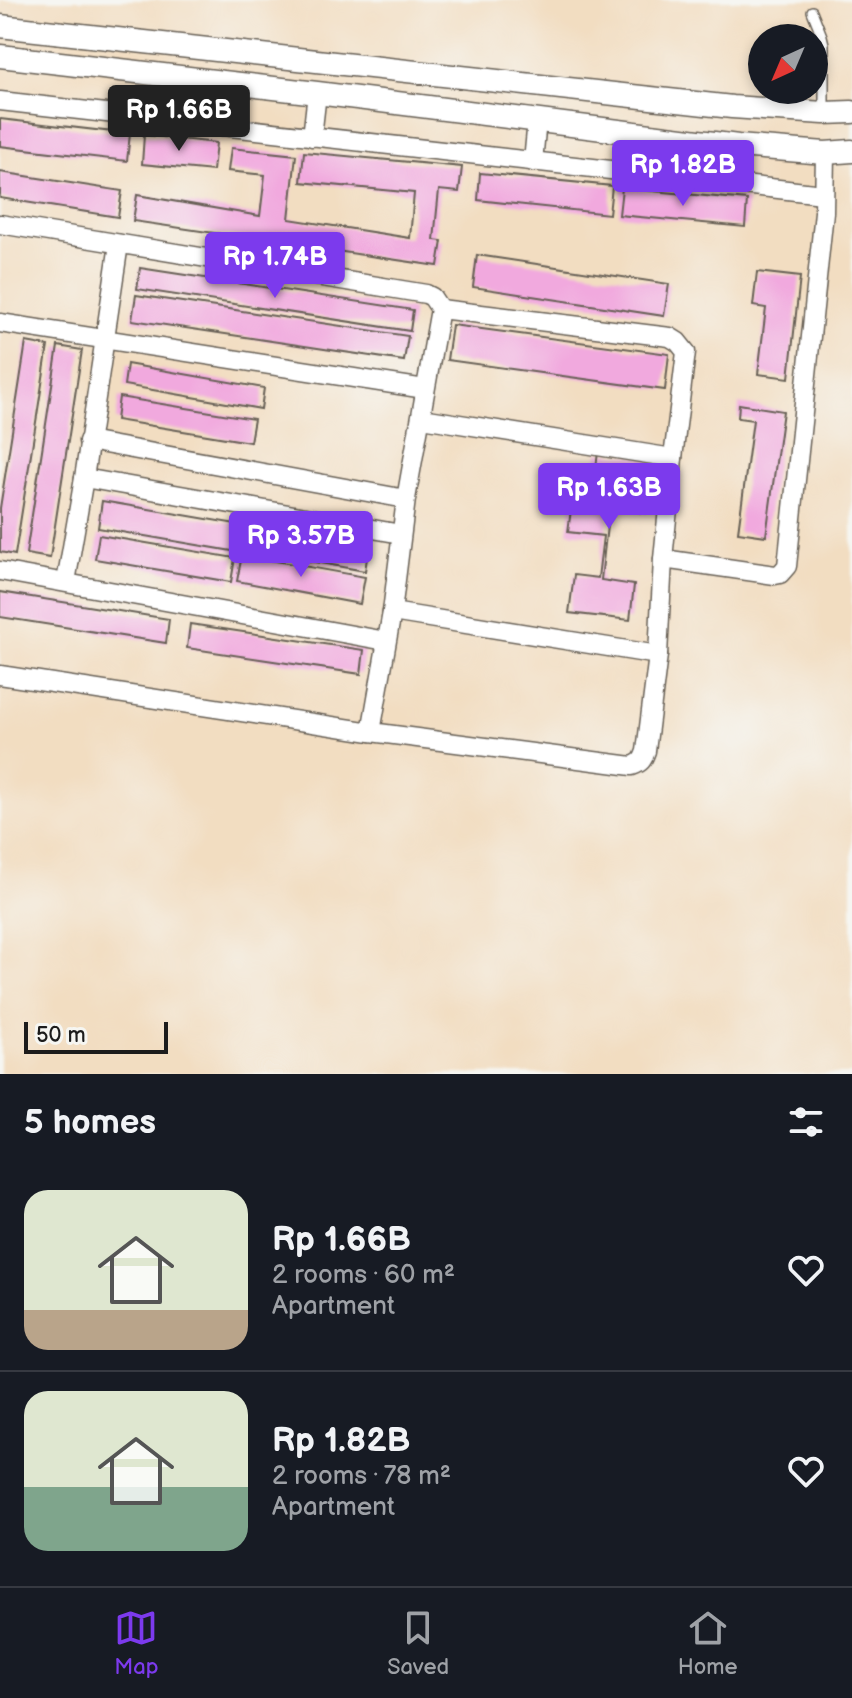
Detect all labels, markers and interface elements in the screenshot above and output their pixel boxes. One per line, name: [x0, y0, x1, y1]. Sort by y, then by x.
north arrow: [748, 24, 828, 104]
map controls: [748, 24, 828, 104]
pin: Rp 1.66B: [96, 85, 262, 153]
text: Rp 1.66B: [126, 95, 232, 126]
pin: Rp 1.82B: [600, 140, 766, 208]
text: Rp 1.82B: [630, 150, 736, 181]
pin: Rp 1.74B: [192, 232, 358, 300]
text: Rp 1.74B: [223, 242, 327, 273]
pin: Rp 1.63B: [526, 463, 692, 531]
text: Rp 1.63B: [556, 473, 662, 504]
pin: Rp 3.57B: [218, 511, 384, 579]
text: Rp 3.57B: [247, 521, 355, 552]
scale bar: [24, 1018, 168, 1054]
text: 50 m: [36, 1022, 86, 1049]
icon: filters: [784, 1100, 828, 1144]
text: 5 homes: [24, 1102, 156, 1143]
text: Rp 1.66B: [272, 1219, 411, 1260]
icon: home: [88, 1222, 184, 1318]
icon: heart: [784, 1248, 828, 1292]
text: 2 rooms · 60 m²: [272, 1260, 455, 1291]
text: Apartment: [272, 1291, 395, 1322]
text: Rp 1.82B: [272, 1420, 411, 1461]
icon: home: [88, 1423, 184, 1519]
icon: heart: [784, 1449, 828, 1493]
text: 2 rooms · 78 m²: [272, 1461, 451, 1492]
text: Apartment: [272, 1492, 395, 1523]
tab: Map: [114, 1606, 159, 1681]
tab: Saved: [387, 1606, 449, 1681]
tab: Home: [678, 1606, 738, 1681]

